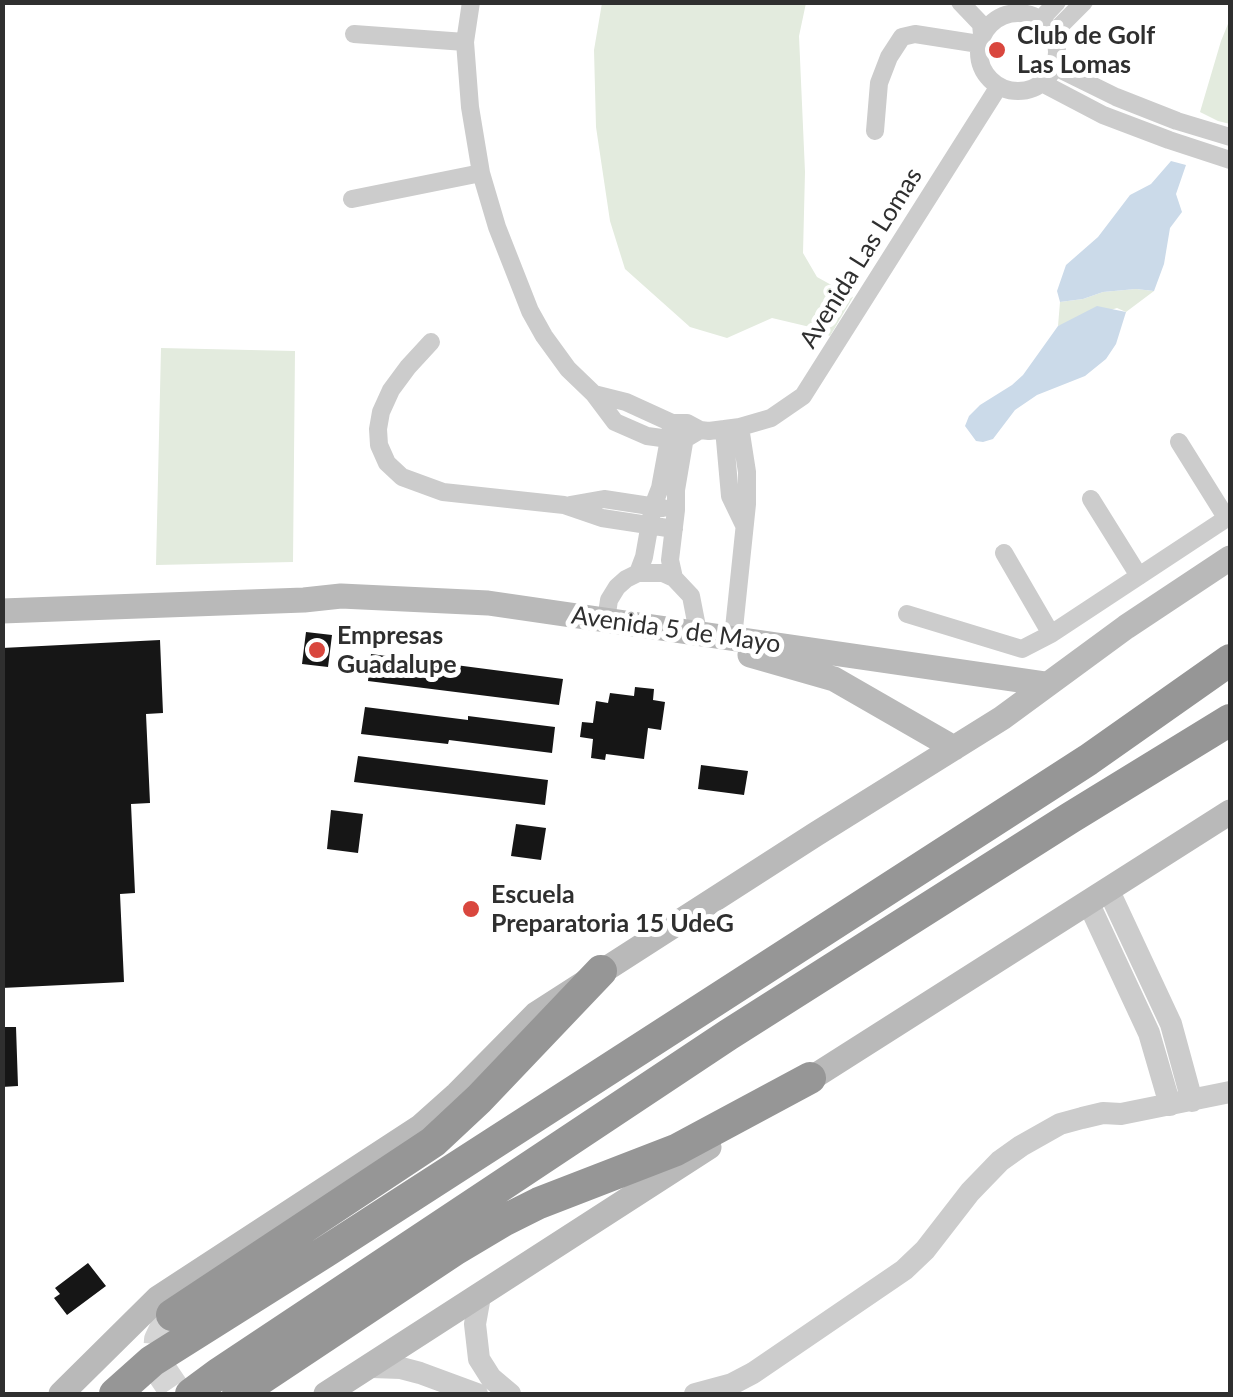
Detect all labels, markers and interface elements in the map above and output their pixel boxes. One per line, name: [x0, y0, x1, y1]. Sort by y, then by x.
place label: Club de Golf Las Lomas: [1017, 21, 1155, 80]
marker: Club de Golf Las Lomas: [986, 39, 1008, 61]
street label: Avenida Las Lomas: [793, 162, 929, 354]
street label: Avenida 5 de Mayo: [570, 600, 782, 660]
place label: Empresas Guadalupe: [337, 621, 456, 680]
marker: Empresas Guadalupe: [306, 639, 328, 661]
place label: Escuela Preparatoria 15 UdeG: [491, 880, 734, 939]
marker: Escuela Preparatoria 15 UdeG: [460, 898, 482, 920]

